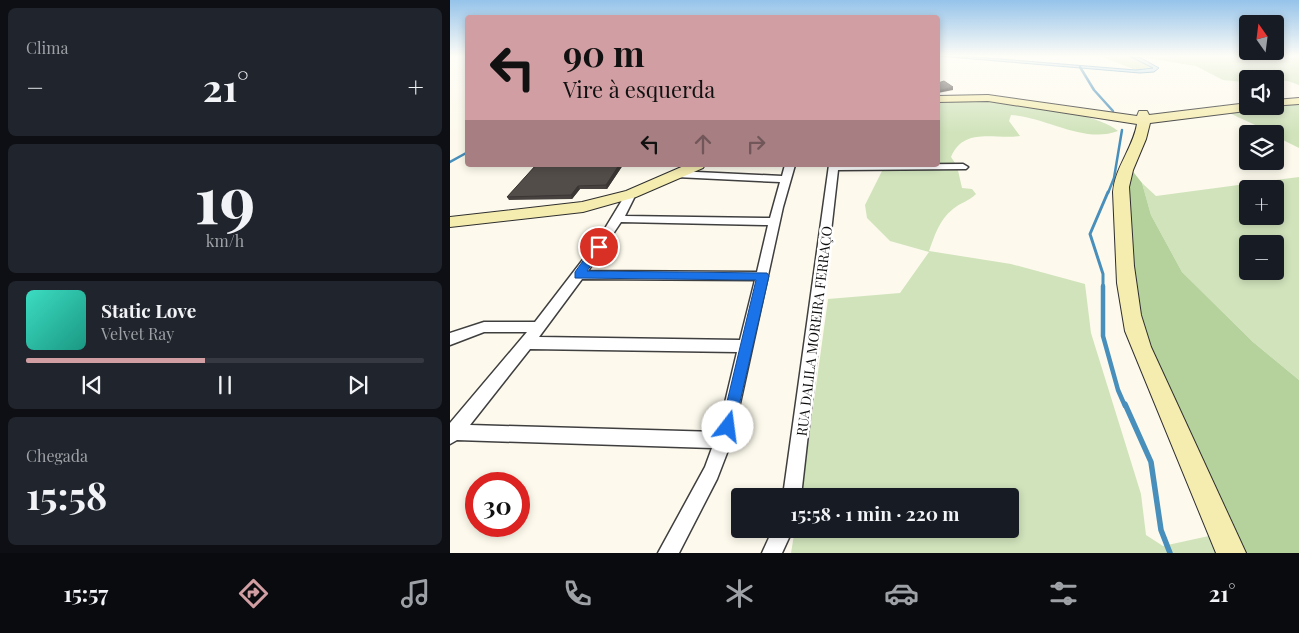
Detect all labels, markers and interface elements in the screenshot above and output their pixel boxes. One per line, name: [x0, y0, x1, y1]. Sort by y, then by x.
north arrow: [1239, 15, 1284, 60]
map controls: [1239, 15, 1284, 280]
text: 90 m: [563, 29, 645, 76]
icon: left: [480, 35, 545, 100]
text: Clima: [26, 37, 68, 58]
text: 21°: [203, 61, 249, 112]
text: −: [26, 68, 44, 105]
text: +: [408, 68, 424, 105]
button: sound: [1239, 70, 1284, 115]
text: Vire à esquerda: [563, 74, 715, 104]
button: layers: [1239, 125, 1284, 170]
icon: left: [636, 130, 664, 158]
icon: ahead: [689, 130, 717, 158]
icon: right: [742, 130, 770, 158]
text: 19: [195, 154, 255, 240]
button: +: [1239, 180, 1284, 225]
street label: RUA DALILA MOREIRA FERRAÇO: [792, 225, 836, 437]
pin: [578, 226, 620, 268]
text: km/h: [206, 230, 244, 251]
icon: arrive: [585, 233, 613, 261]
button: −: [1239, 235, 1284, 280]
text: Static Love: [101, 297, 196, 323]
text: Velvet Ray: [101, 323, 174, 344]
icon: previous: [78, 371, 106, 399]
icon: pause: [211, 371, 239, 399]
icon: next: [344, 371, 372, 399]
position arrow: [701, 400, 753, 452]
text: Chegada: [26, 445, 88, 466]
text: 15:58: [26, 469, 107, 520]
speed limit sign: 30: [465, 472, 530, 537]
text: 15:58 · 1 min · 220 m: [790, 500, 960, 526]
icon: directions: [236, 576, 271, 611]
icon: music: [398, 576, 433, 611]
icon: phone: [560, 576, 595, 611]
icon: climate: [722, 576, 757, 611]
icon: car: [884, 576, 919, 611]
icon: filters: [1046, 576, 1081, 611]
text: 15:57: [64, 578, 108, 608]
text: 21°: [1209, 578, 1235, 608]

